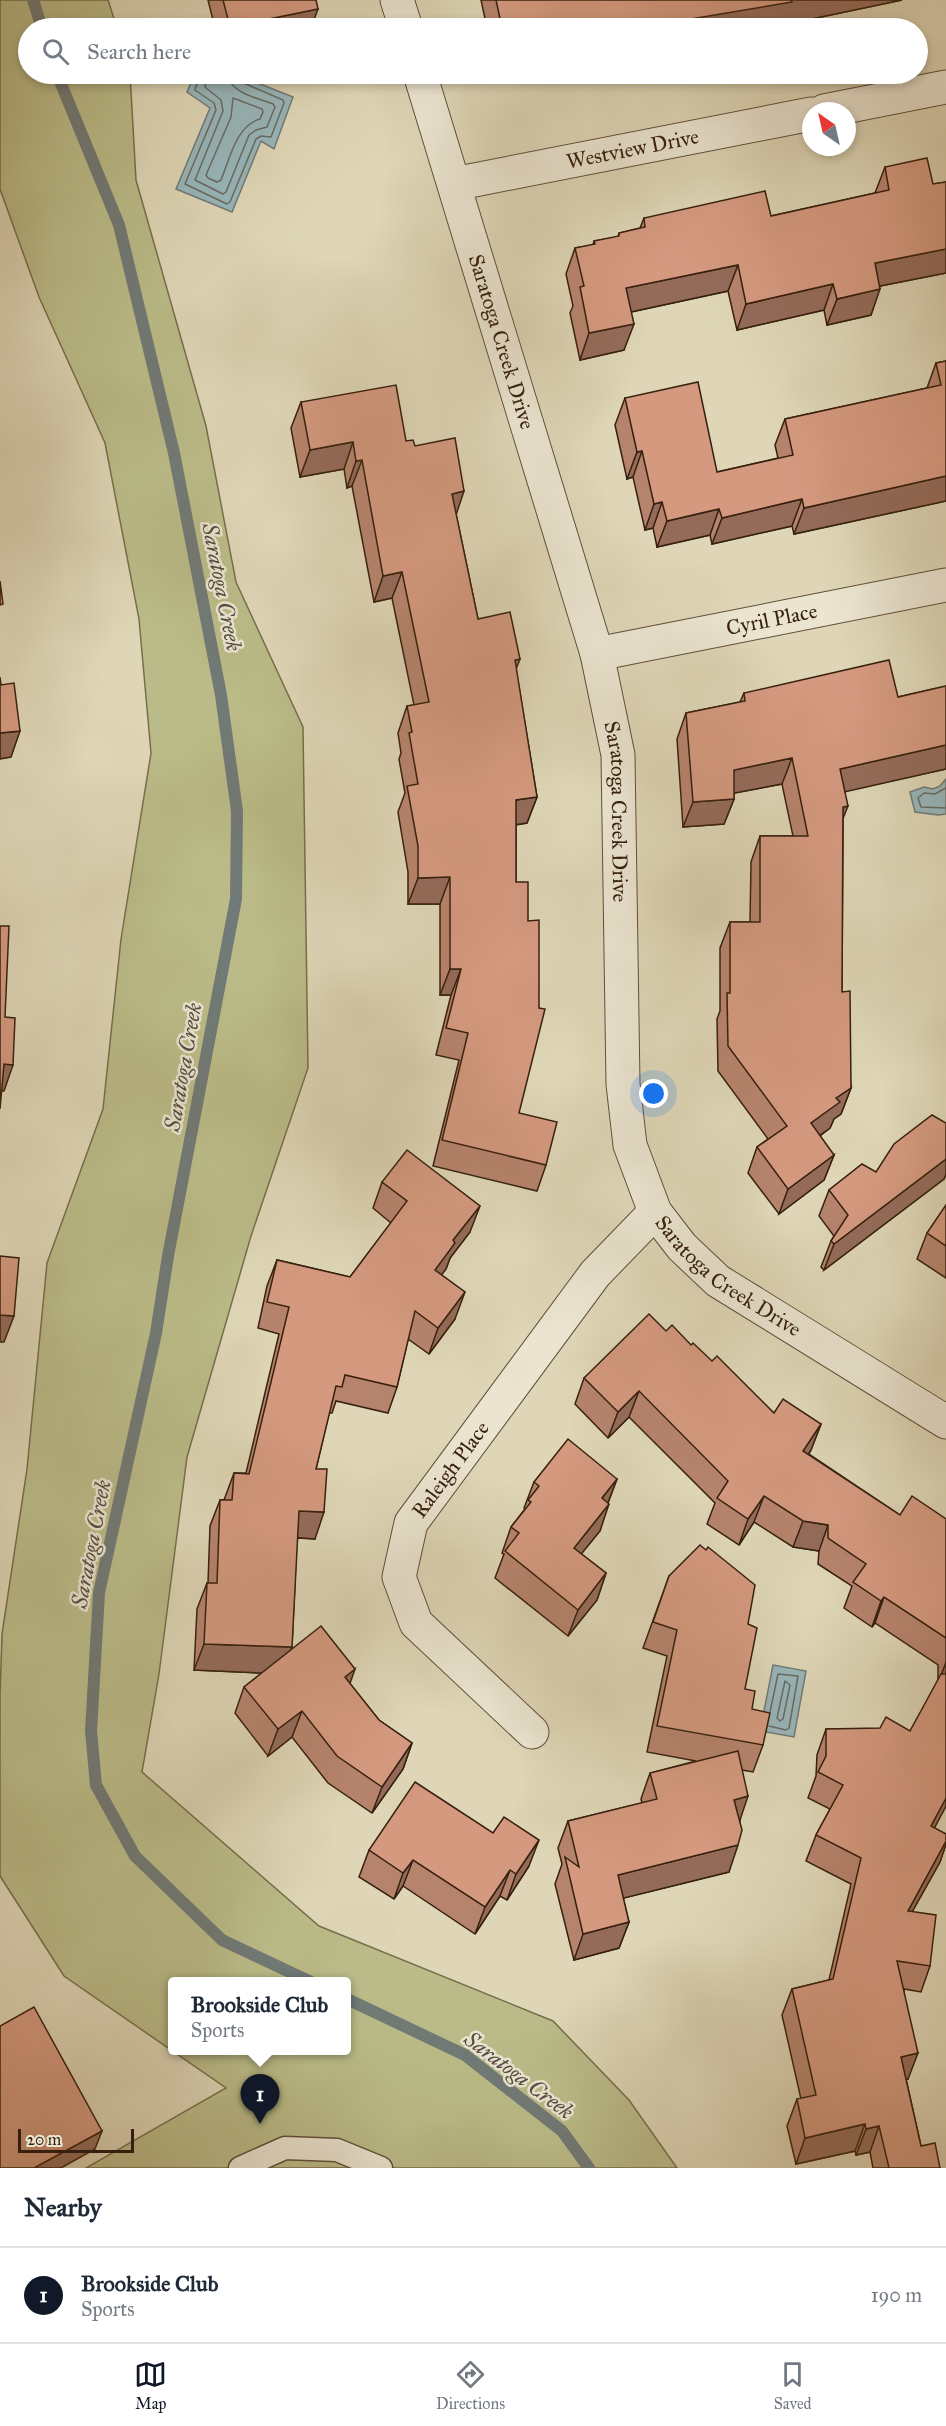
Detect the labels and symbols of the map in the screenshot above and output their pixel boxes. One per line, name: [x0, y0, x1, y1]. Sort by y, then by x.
north arrow: [802, 102, 856, 156]
street label: Westview Drive: [564, 123, 701, 175]
street label: Saratoga Creek Drive: [463, 251, 541, 433]
water label: Saratoga Creek: [196, 520, 248, 654]
street label: Cyril Place: [724, 598, 820, 641]
street label: Saratoga Creek Drive: [598, 719, 633, 903]
water label: Saratoga Creek: [158, 1000, 208, 1134]
your location: [639, 1079, 668, 1108]
street label: Saratoga Creek Drive: [649, 1210, 806, 1342]
street label: Raleigh Place: [406, 1416, 495, 1523]
water label: Saratoga Creek: [65, 1477, 117, 1611]
water label: Saratoga Creek: [458, 2025, 579, 2125]
pin: 1: [240, 2074, 280, 2124]
scale bar: [18, 2126, 134, 2154]

